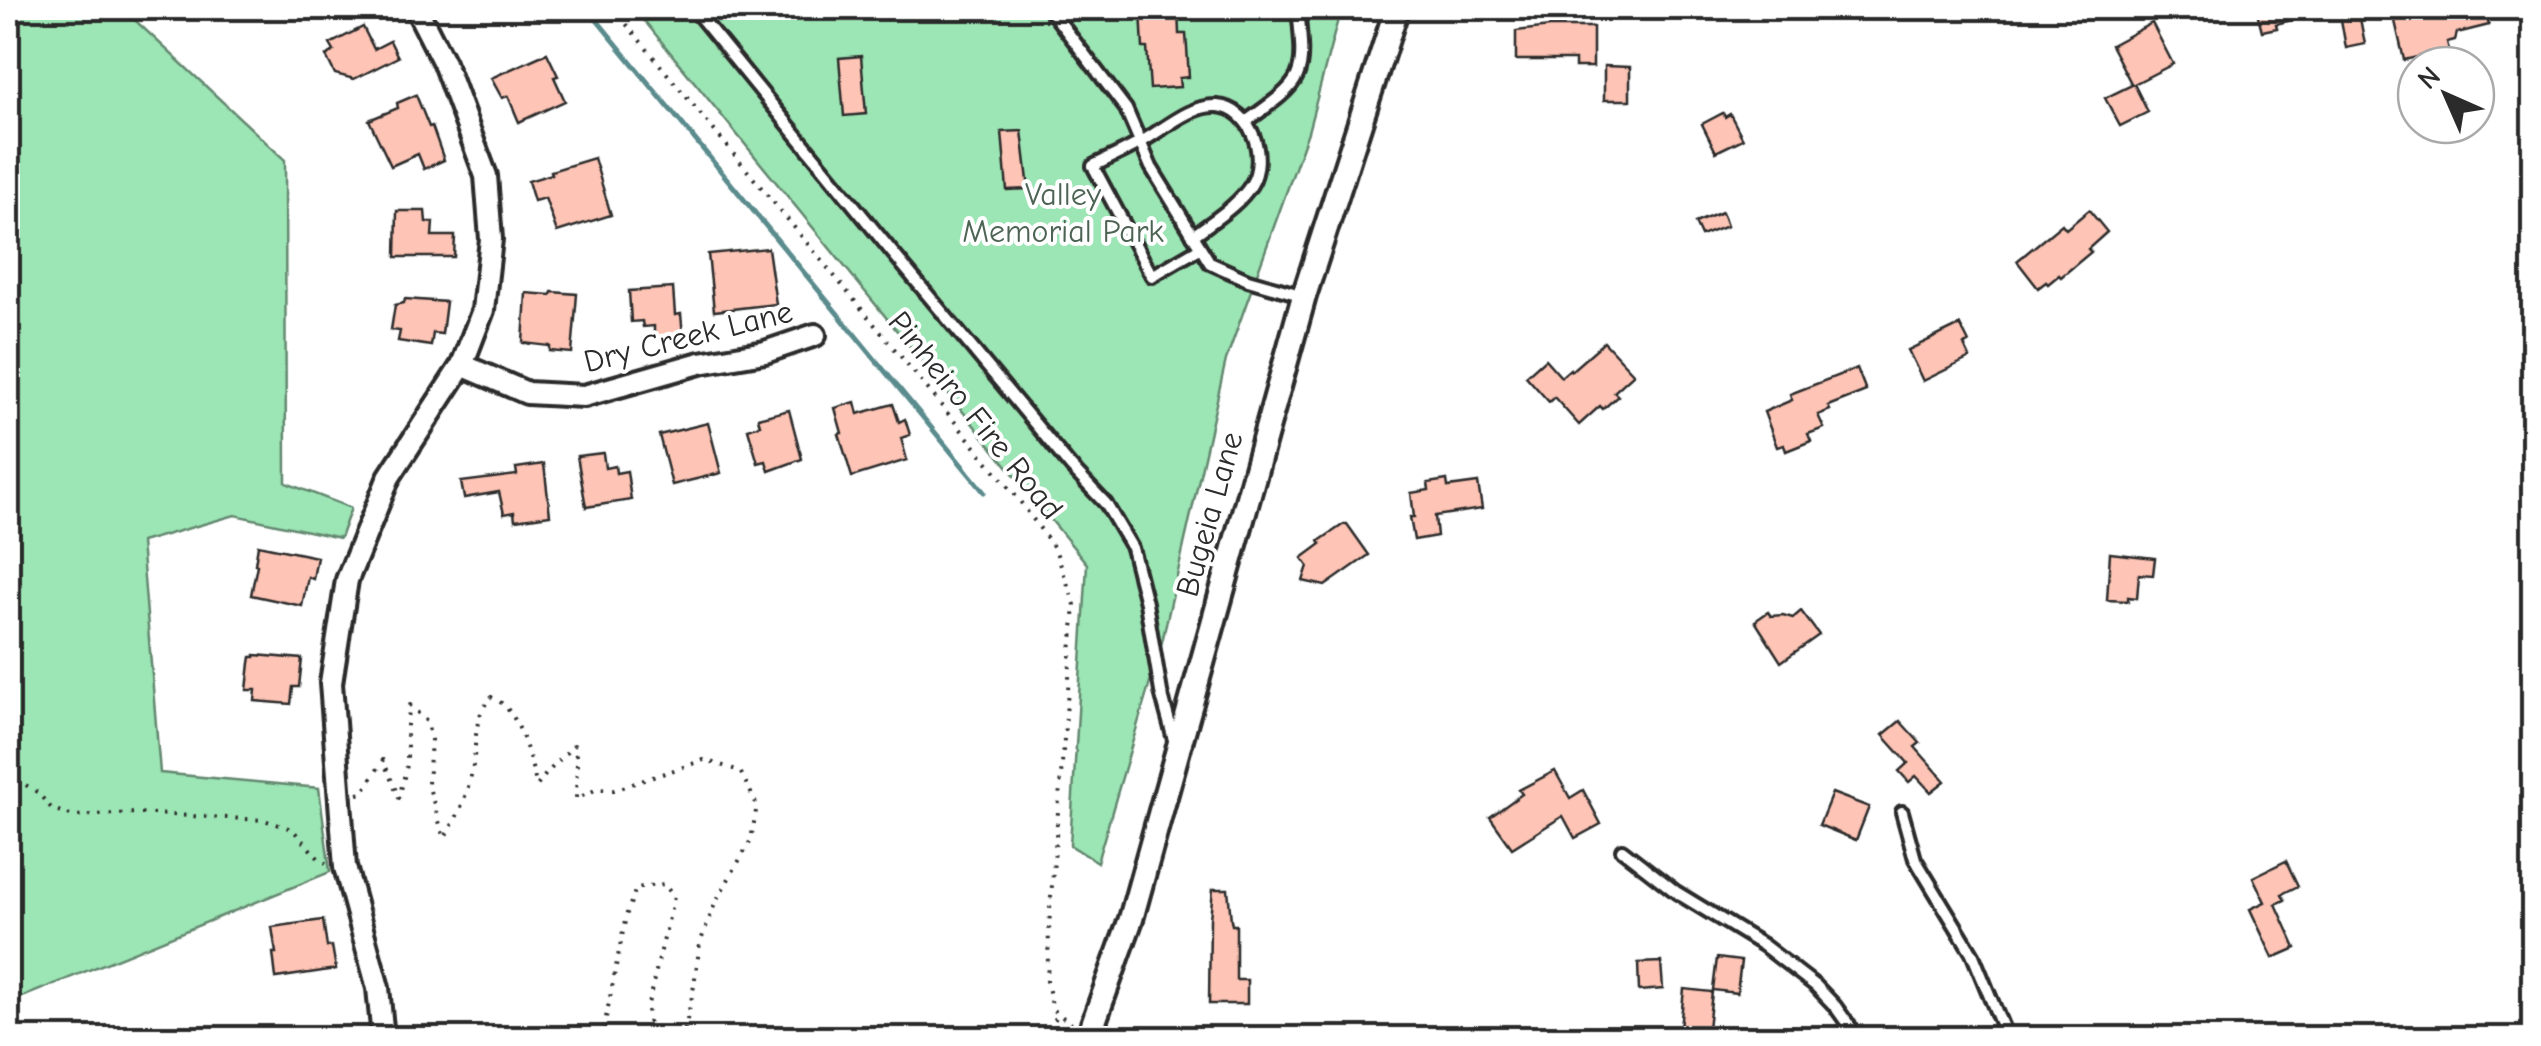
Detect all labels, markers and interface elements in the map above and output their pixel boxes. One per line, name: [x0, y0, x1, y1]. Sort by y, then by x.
north arrow: [2396, 45, 2496, 145]
text: N: [2411, 60, 2447, 96]
park label: Valley Memorial Park: [962, 176, 1164, 250]
street label: Dry Creek Lane: [580, 293, 796, 380]
street label: Pinheiro Fire Road: [880, 304, 1071, 527]
street label: Bugeia Lane: [1168, 428, 1251, 601]

